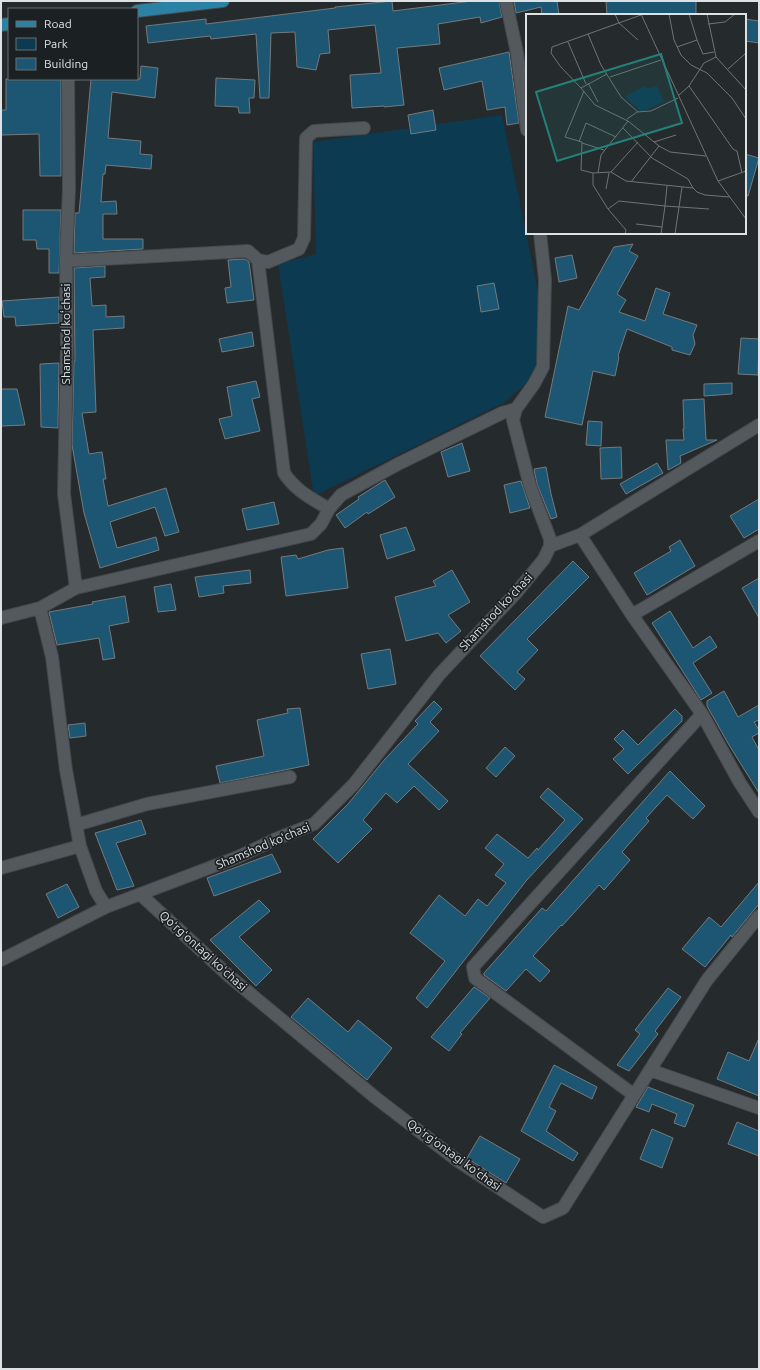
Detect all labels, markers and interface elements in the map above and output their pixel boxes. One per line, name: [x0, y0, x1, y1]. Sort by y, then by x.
legend: [8, 8, 138, 80]
inset map: [526, 14, 746, 234]
text: Road: [44, 17, 72, 30]
text: Park: [44, 37, 68, 50]
text: Building: [44, 57, 88, 70]
street label: Shamshod koʻchasi: [59, 284, 72, 384]
street label: Shamshod koʻchasi: [457, 570, 535, 653]
street label: Shamshod koʻchasi: [214, 820, 312, 871]
street label: Qoʻrgʻontagi koʻchasi: [157, 908, 250, 993]
street label: Qoʻrgʻontagi koʻchasi: [405, 1116, 504, 1193]

